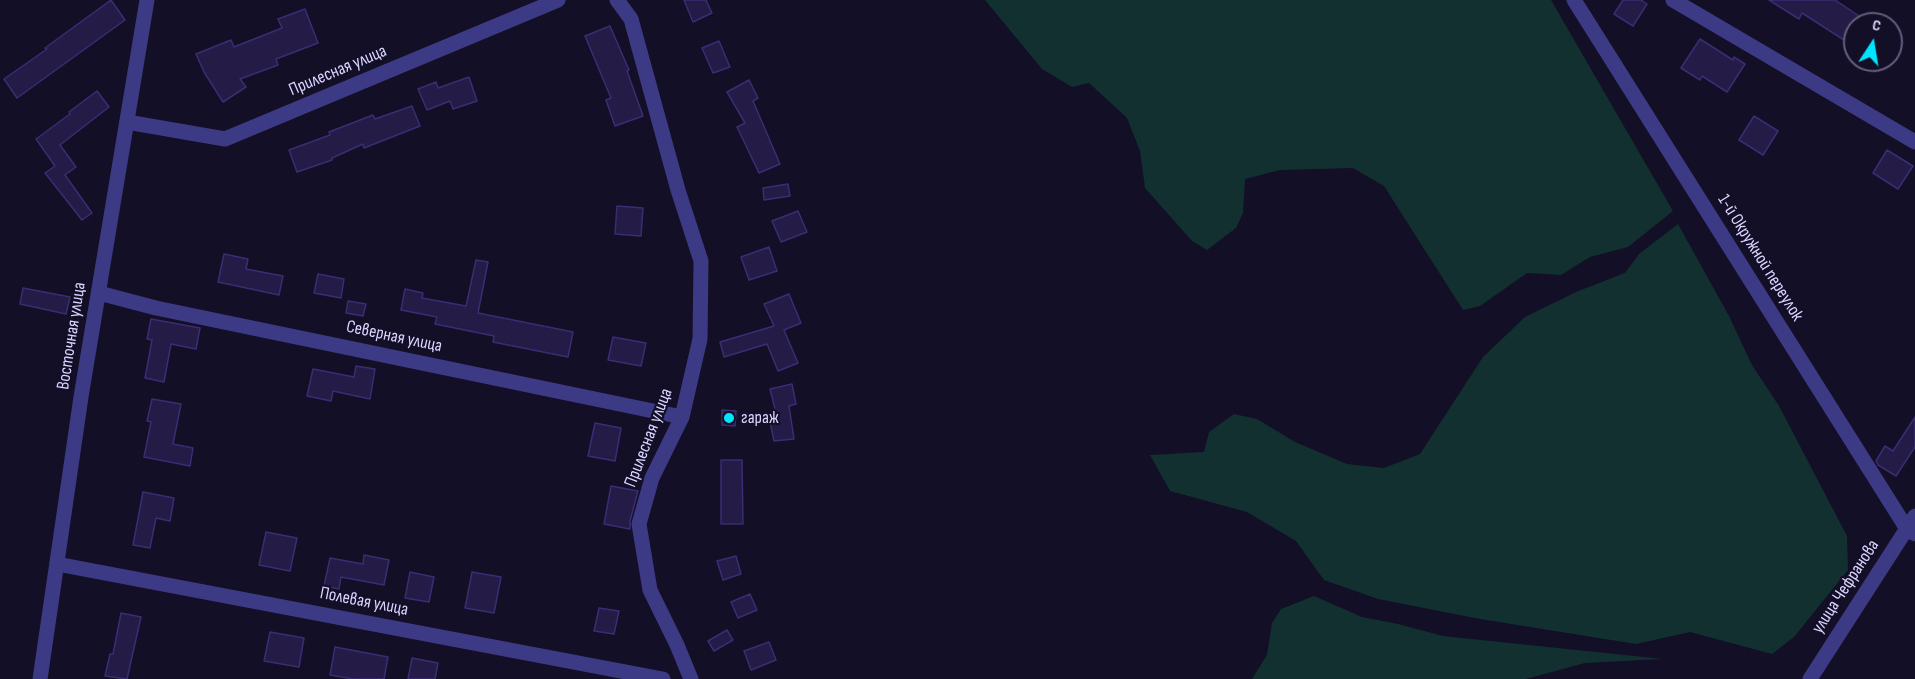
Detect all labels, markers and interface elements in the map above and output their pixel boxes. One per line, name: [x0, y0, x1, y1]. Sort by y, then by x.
north arrow: [1843, 12, 1903, 72]
text: С: [1870, 16, 1882, 36]
street label: Прилесная улица: [286, 41, 390, 101]
street label: 1-й Окружной переулок: [1712, 191, 1808, 325]
street label: Восточная улица: [53, 281, 91, 391]
street label: Северная улица: [344, 316, 444, 358]
street label: Прилесная улица: [620, 385, 678, 491]
place label: гараж: [741, 407, 779, 429]
marker: гараж: [722, 411, 736, 425]
street label: улица Чефранова: [1808, 536, 1884, 638]
street label: Полевая улица: [318, 583, 410, 621]

